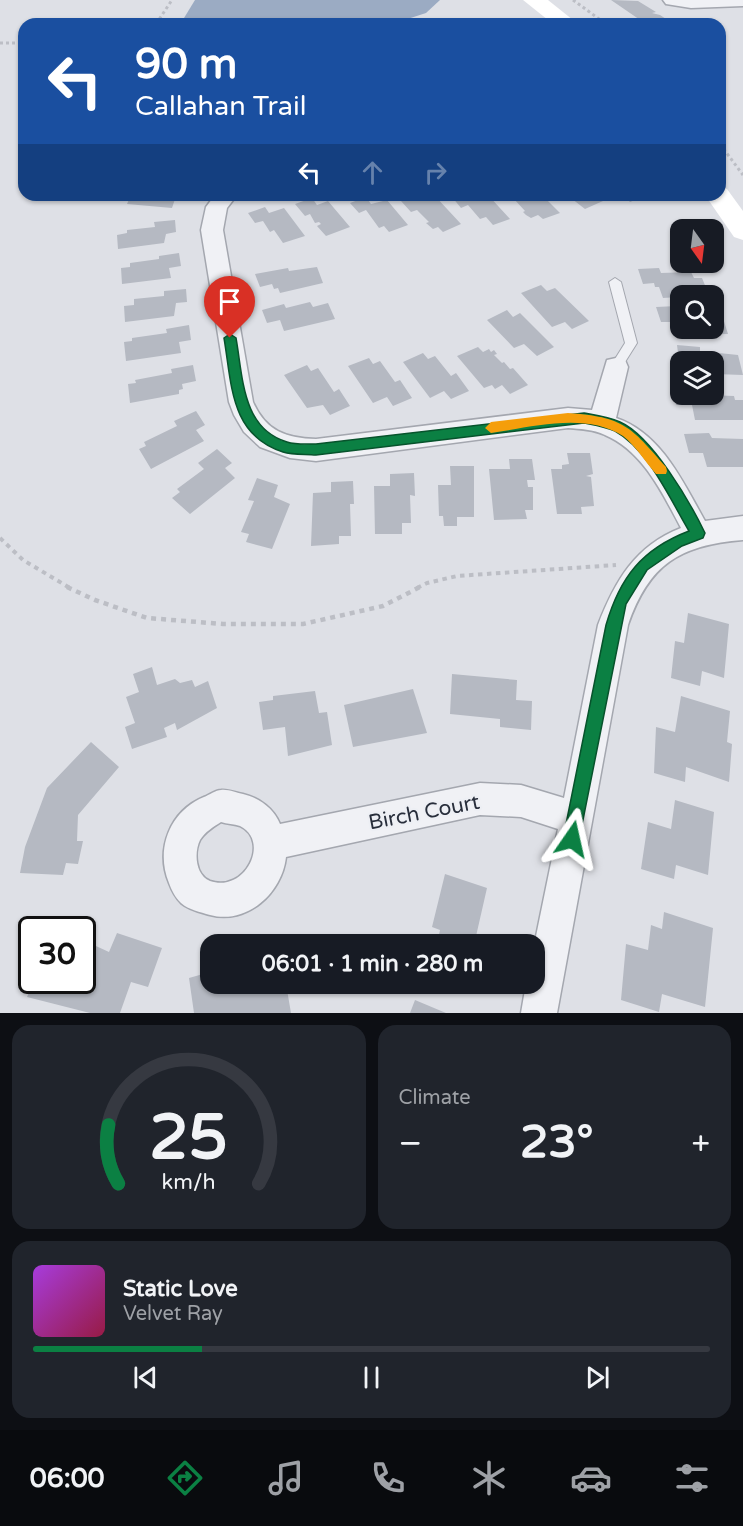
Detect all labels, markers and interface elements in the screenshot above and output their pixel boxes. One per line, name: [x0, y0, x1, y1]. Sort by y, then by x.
text: 90 m: [135, 39, 237, 90]
icon: left: [36, 42, 114, 120]
text: Callahan Trail: [135, 90, 306, 123]
icon: left: [293, 156, 326, 189]
icon: ahead: [356, 156, 389, 189]
icon: right: [419, 156, 452, 189]
north arrow: [670, 219, 724, 273]
map controls: [670, 219, 724, 405]
pin: [204, 276, 255, 338]
icon: arrive: [213, 285, 246, 318]
button: search: [670, 285, 724, 339]
button: layers: [670, 351, 724, 405]
street label: Birch Court: [366, 789, 482, 836]
position arrow: [540, 807, 604, 871]
speed limit sign: 30: [18, 916, 96, 994]
text: 06:01 · 1 min · 280 m: [262, 951, 483, 977]
text: Climate: [399, 1086, 471, 1110]
text: 25: [150, 1101, 228, 1176]
text: 23°: [520, 1116, 593, 1170]
text: −: [399, 1124, 422, 1163]
text: +: [691, 1124, 710, 1163]
text: km/h: [162, 1169, 216, 1195]
text: Static Love: [123, 1276, 238, 1302]
text: Velvet Ray: [123, 1302, 223, 1326]
icon: previous: [129, 1361, 162, 1394]
icon: pause: [355, 1361, 388, 1394]
icon: next: [581, 1361, 614, 1394]
icon: directions: [164, 1457, 206, 1499]
icon: music: [265, 1457, 307, 1499]
icon: phone: [367, 1457, 409, 1499]
icon: climate: [468, 1457, 510, 1499]
icon: car: [570, 1457, 612, 1499]
icon: filters: [671, 1457, 713, 1499]
text: 06:00: [30, 1462, 105, 1495]

